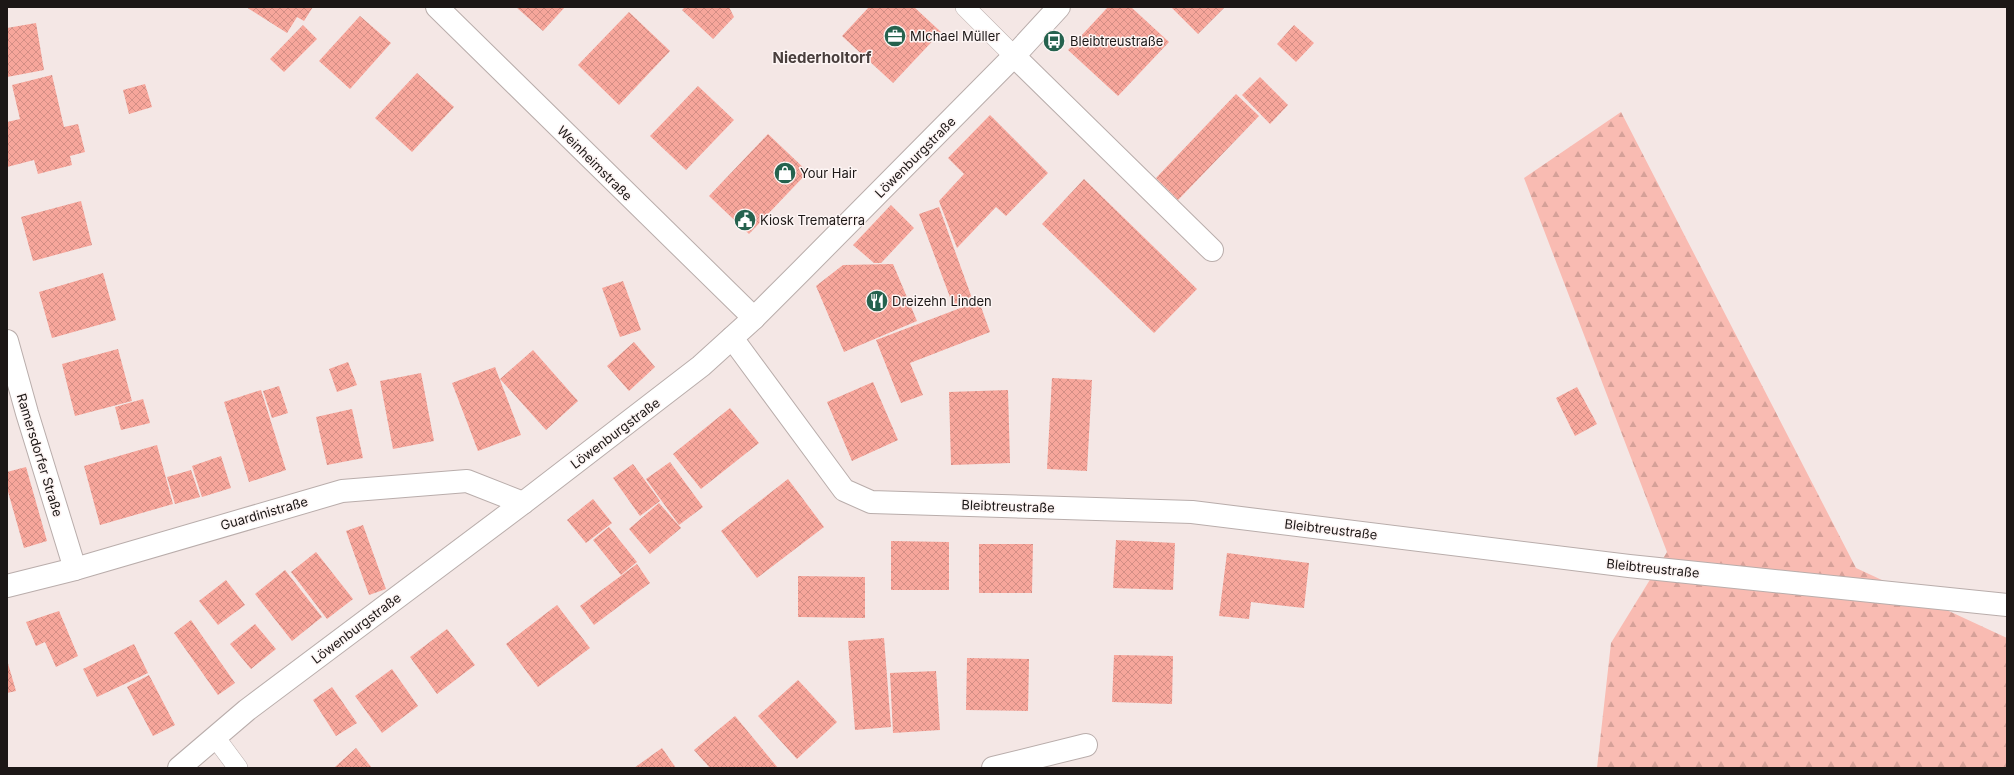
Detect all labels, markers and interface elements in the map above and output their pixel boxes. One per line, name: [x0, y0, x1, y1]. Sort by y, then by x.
office icon: MIchael Müller: [882, 23, 908, 49]
place label: MIchael Müller: [910, 28, 1000, 44]
bus stop icon: Bleibtreustraße: [1041, 28, 1067, 54]
place label: Bleibtreustraße: [1070, 33, 1163, 49]
district label: Niederholtorf: [773, 48, 871, 67]
street label: Löwenburgstraße: [871, 113, 959, 201]
street label: Weinheimstraße: [554, 122, 636, 204]
shop icon: Your Hair: [772, 160, 798, 186]
place label: Your Hair: [800, 165, 857, 181]
public building icon: Kiosk Trematerra: [732, 207, 758, 233]
place label: Kiosk Trematerra: [760, 212, 865, 228]
restaurant icon: Dreizehn Linden: [864, 288, 890, 314]
place label: Dreizehn Linden: [892, 293, 992, 309]
street label: Ramersdorfer Straße: [14, 391, 66, 519]
street label: Löwenburgstraße: [567, 394, 663, 472]
street label: Guardinistraße: [218, 493, 310, 533]
street label: Bleibtreustraße: [961, 496, 1055, 516]
street label: Bleibtreustraße: [1284, 515, 1378, 543]
street label: Bleibtreustraße: [1606, 555, 1700, 581]
street label: Löwenburgstraße: [308, 589, 404, 667]

